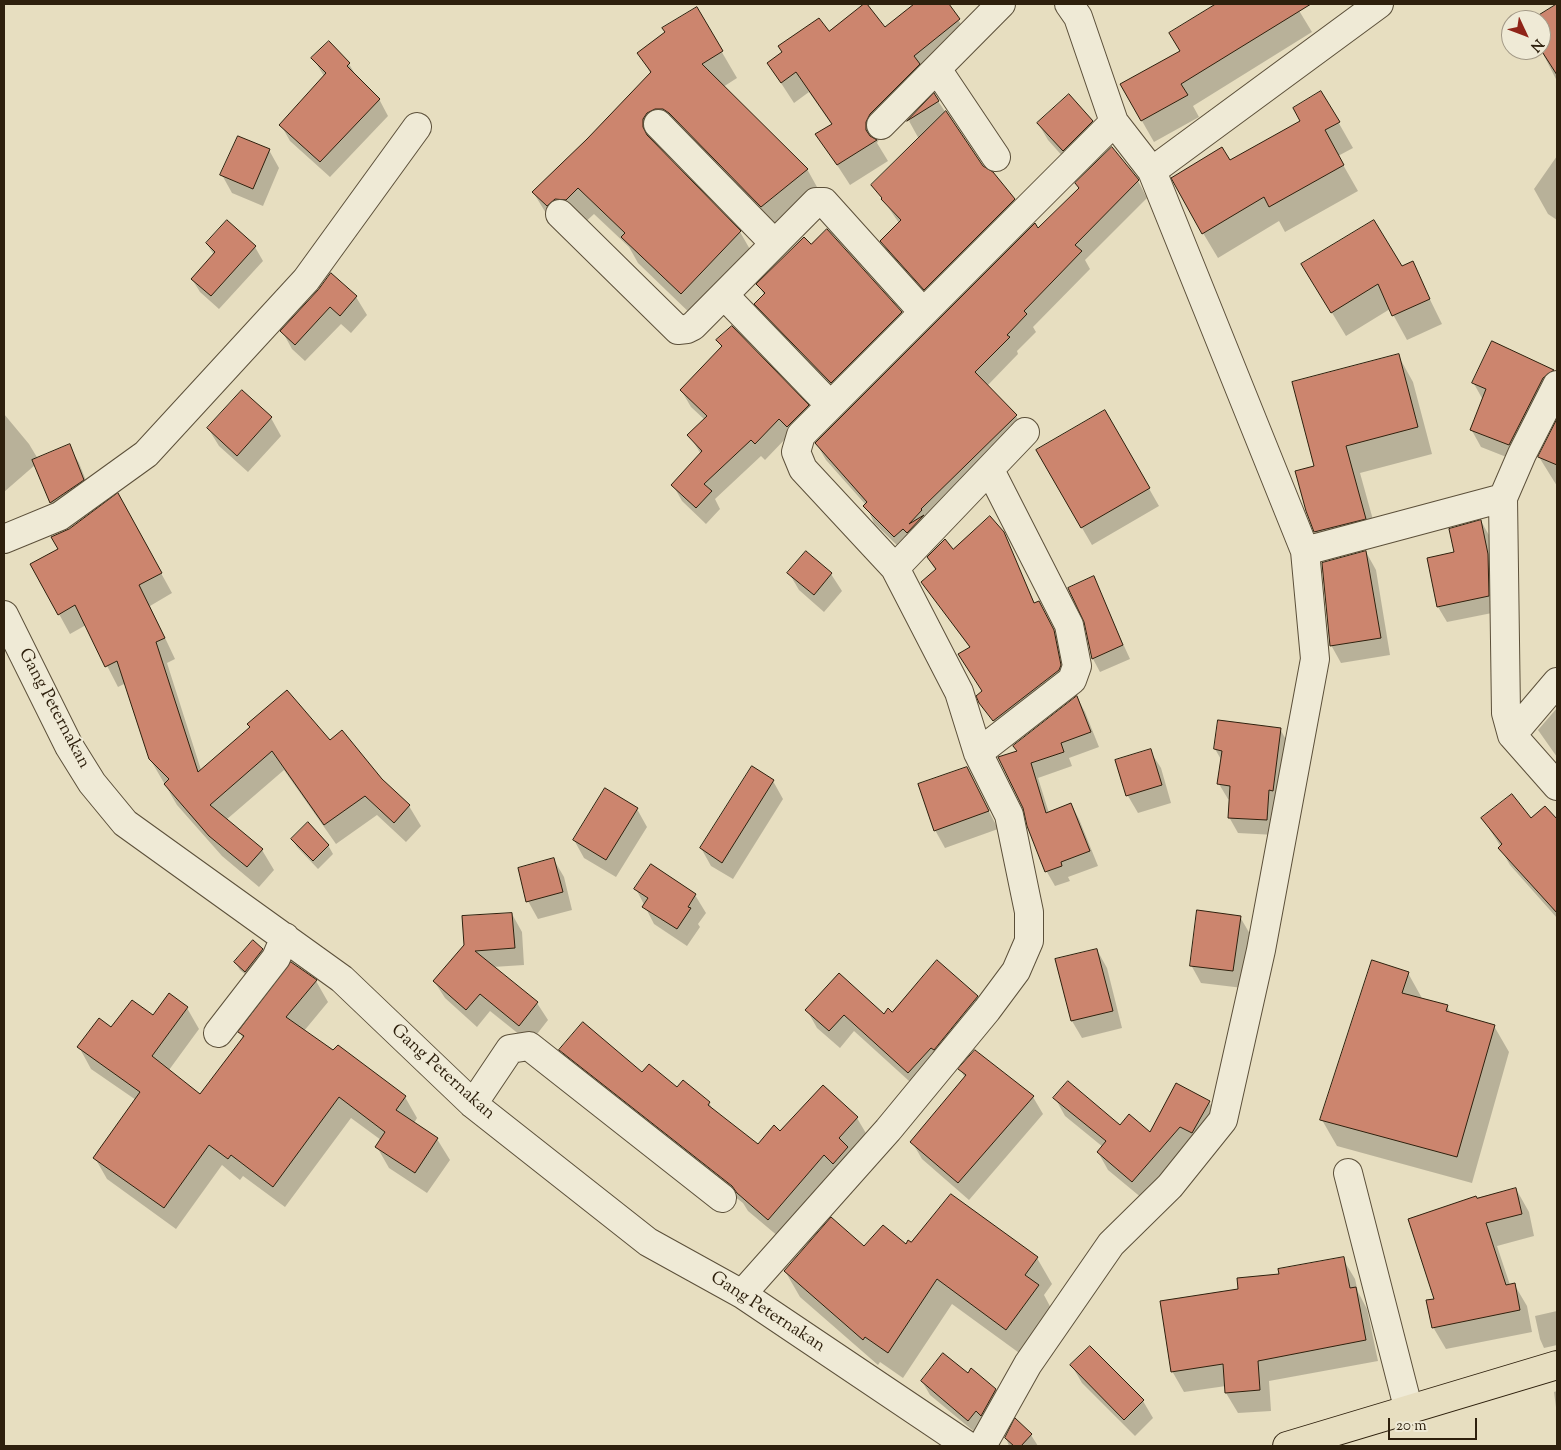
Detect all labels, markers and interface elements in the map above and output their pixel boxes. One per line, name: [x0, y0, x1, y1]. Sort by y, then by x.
north arrow: [1501, 10, 1551, 60]
text: N: [1525, 34, 1547, 55]
street label: Gang Peternakan: [12, 645, 94, 773]
street label: Gang Peternakan: [385, 1021, 499, 1125]
street label: Gang Peternakan: [705, 1268, 829, 1358]
scale bar: [1391, 1408, 1480, 1440]
text: 20 m: [1396, 1416, 1427, 1437]

